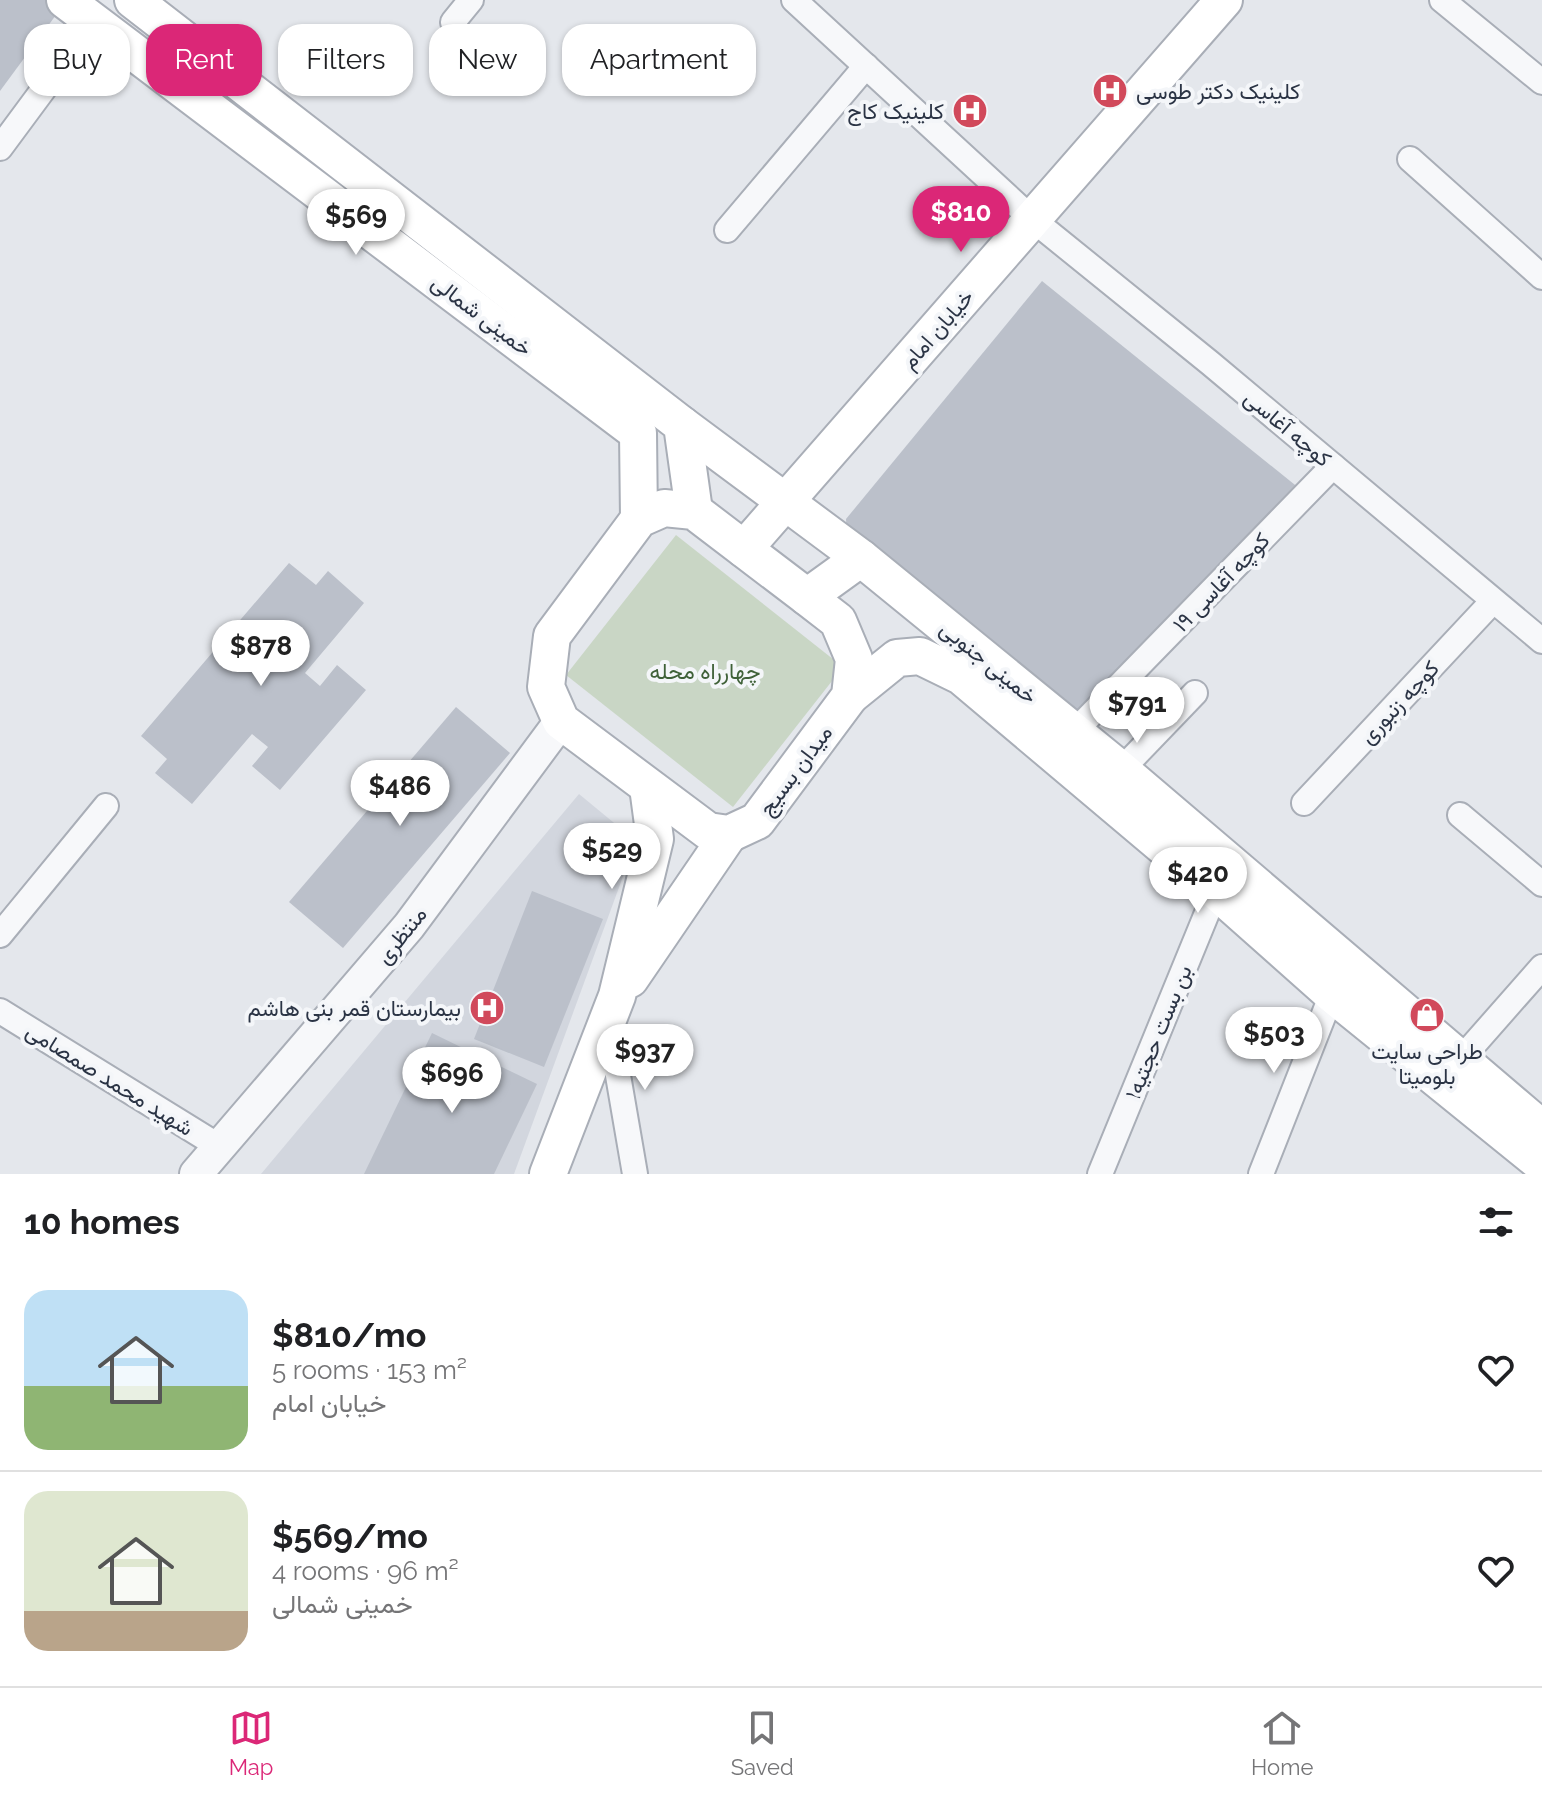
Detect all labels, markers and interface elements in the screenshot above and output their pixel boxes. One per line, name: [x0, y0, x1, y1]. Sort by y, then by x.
chip: Buy: [24, 24, 130, 96]
chip: Rent: [146, 24, 262, 96]
chip: Filters: [278, 24, 413, 96]
chip: New: [429, 24, 546, 96]
chip: Apartment: [562, 24, 756, 96]
hospital icon: کلینیک دکتر طوسی: [1091, 72, 1129, 110]
place label: کلینیک دکتر طوسی: [1136, 78, 1300, 105]
hospital icon: کلینیک کاج: [951, 92, 989, 130]
place label: کلینیک کاج: [847, 98, 944, 126]
pin: $810: [914, 186, 1008, 254]
pin: $569: [309, 189, 403, 257]
text: $810: [931, 197, 992, 227]
text: $569: [325, 200, 387, 230]
street label: خمینی شمالی: [426, 269, 537, 362]
street label: خیابان امام: [895, 284, 980, 375]
street label: کوچه آغاسی: [1238, 384, 1337, 473]
street label: کوچه آغاسی ۱۹: [1167, 527, 1276, 638]
street label: خمینی جنوبی: [935, 615, 1043, 710]
pin: $878: [214, 620, 308, 688]
text: $878: [230, 631, 292, 661]
street label: کوچه زنبوری: [1354, 655, 1446, 750]
park label: چهارراه محله: [650, 658, 760, 686]
pin: $791: [1090, 677, 1184, 745]
text: $791: [1107, 688, 1167, 718]
street label: میدان بسیج: [753, 720, 839, 822]
pin: $486: [353, 760, 447, 828]
text: $486: [369, 771, 431, 801]
pin: $529: [565, 823, 659, 891]
text: $529: [582, 834, 642, 864]
pin: $420: [1151, 847, 1245, 915]
text: $420: [1167, 858, 1229, 888]
street label: منتظری: [370, 901, 433, 969]
street label: بن بست حجتیه۱: [1119, 961, 1198, 1103]
hospital icon: بیمارستان قمر بنی هاشم: [468, 989, 506, 1027]
place label: بیمارستان قمر بنی هاشم: [247, 995, 461, 1023]
shop icon: طراحی سایت بلومیتا: [1408, 996, 1446, 1034]
pin: $503: [1227, 1007, 1321, 1075]
street label: شهید محمد صمصامی: [21, 1017, 198, 1142]
text: $503: [1243, 1018, 1305, 1048]
pin: $937: [598, 1024, 692, 1092]
text: $937: [615, 1035, 675, 1065]
place label: طراحی سایت بلومیتا: [1371, 1038, 1483, 1090]
pin: $696: [405, 1047, 499, 1115]
text: $696: [420, 1058, 484, 1088]
icon: filters: [1474, 1200, 1518, 1244]
text: 10 homes: [24, 1202, 180, 1242]
text: $810/mo: [272, 1315, 426, 1355]
icon: home: [88, 1322, 184, 1418]
icon: heart: [1474, 1348, 1518, 1392]
text: 5 rooms · 153 m²: [272, 1355, 467, 1385]
text: خیابان امام: [272, 1388, 387, 1418]
text: $569/mo: [272, 1516, 428, 1556]
icon: home: [88, 1523, 184, 1619]
icon: heart: [1474, 1549, 1518, 1593]
text: 4 rooms · 96 m²: [272, 1556, 459, 1586]
text: خمینی شمالی: [272, 1589, 413, 1619]
tab: Map: [229, 1706, 273, 1780]
tab: Saved: [731, 1706, 794, 1780]
tab: Home: [1251, 1706, 1313, 1780]

